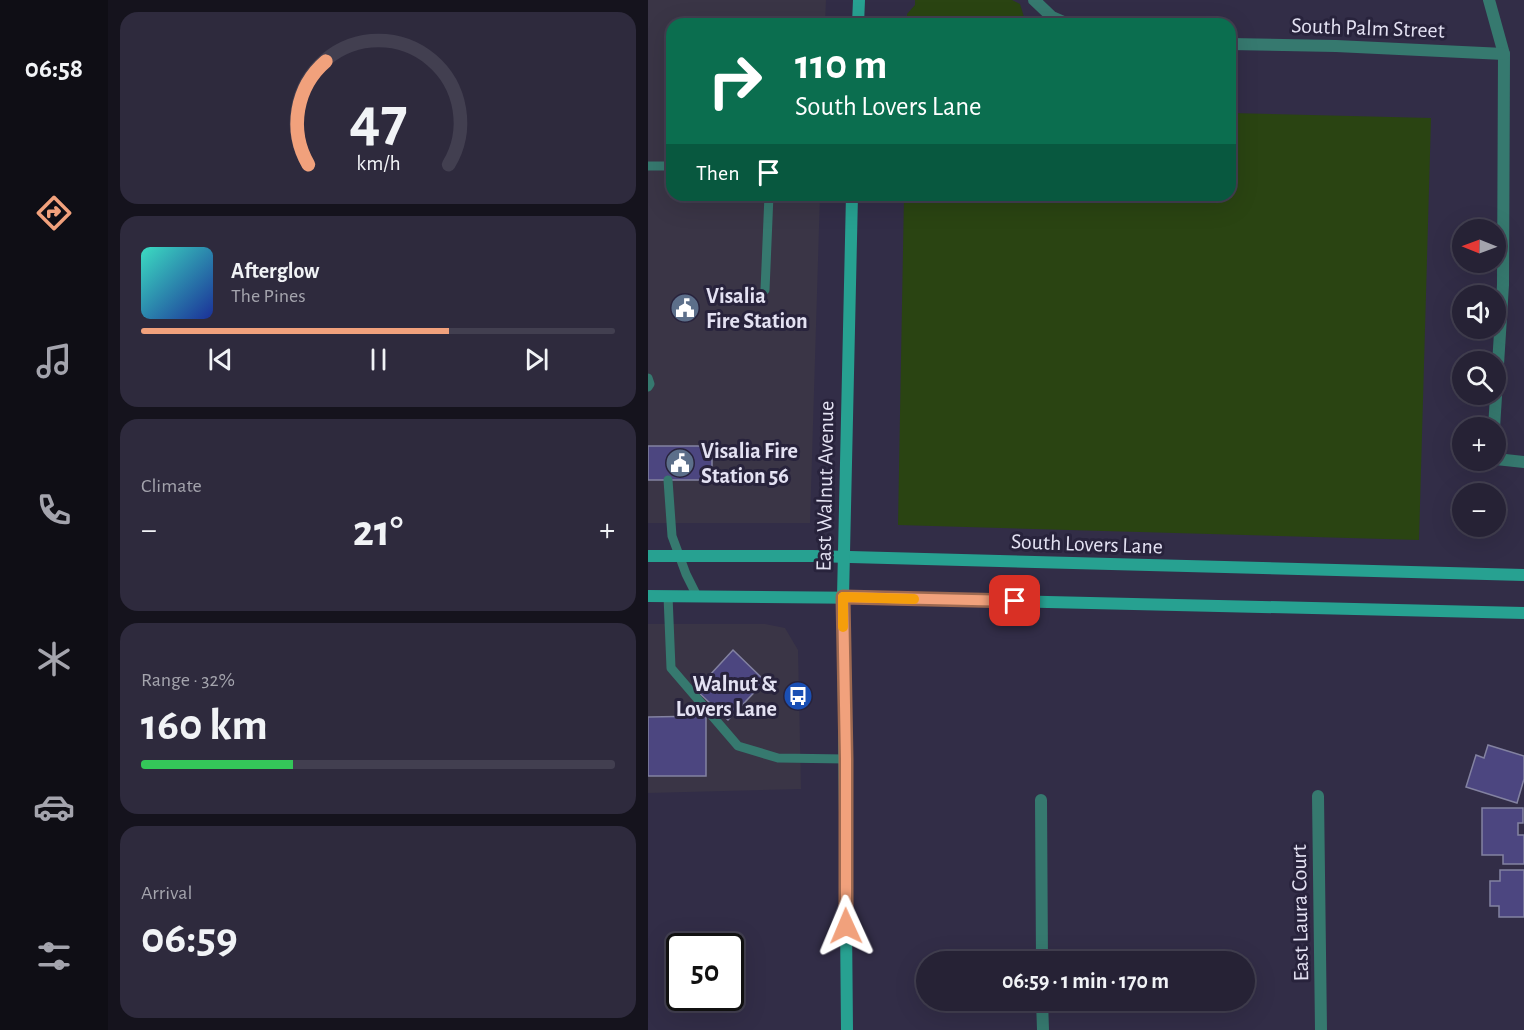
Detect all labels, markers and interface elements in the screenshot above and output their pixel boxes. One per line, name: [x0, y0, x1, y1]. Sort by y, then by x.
street label: South Palm Street: [1291, 14, 1445, 42]
icon: right: [696, 42, 774, 120]
text: 110 m: [795, 44, 887, 86]
text: 06:58: [25, 55, 83, 82]
text: 47: [349, 89, 407, 151]
text: South Lovers Lane: [795, 93, 982, 120]
text: km/h: [356, 153, 400, 174]
icon: arrive: [752, 156, 785, 189]
text: Then: [696, 162, 740, 184]
icon: directions: [33, 192, 75, 234]
north arrow: [1452, 219, 1506, 273]
map controls: [1452, 219, 1506, 537]
text: Afterglow: [231, 260, 319, 282]
place label: Visalia Fire Station: [706, 285, 808, 332]
button: sound: [1452, 285, 1506, 339]
text: The Pines: [231, 286, 306, 306]
public building icon: Visalia Fire Station: [669, 292, 701, 324]
icon: music: [33, 340, 75, 382]
icon: previous: [204, 343, 237, 376]
icon: pause: [362, 343, 395, 376]
icon: next: [520, 343, 553, 376]
button: search: [1452, 351, 1506, 405]
street label: East Walnut Avenue: [813, 401, 837, 571]
button: +: [1452, 417, 1506, 471]
place label: Visalia Fire Station 56: [701, 440, 798, 487]
public building icon: Visalia Fire Station 56: [664, 447, 696, 479]
text: Climate: [141, 476, 202, 496]
button: −: [1452, 483, 1506, 537]
icon: phone: [33, 489, 75, 531]
text: 21°: [353, 509, 403, 554]
text: −: [141, 514, 157, 547]
text: +: [599, 514, 615, 547]
street label: South Lovers Lane: [1011, 530, 1163, 558]
pin: [989, 575, 1040, 626]
icon: arrive: [998, 584, 1031, 617]
icon: climate: [33, 638, 75, 680]
text: Range · 32%: [141, 670, 235, 690]
place label: Walnut & Lovers Lane: [676, 673, 777, 720]
bus stop icon: Walnut & Lovers Lane: [782, 680, 814, 712]
text: 160 km: [141, 703, 268, 748]
icon: car: [33, 786, 75, 828]
street label: East Laura Court: [1288, 844, 1312, 982]
text: Arrival: [141, 883, 192, 903]
position arrow: [814, 894, 878, 958]
text: 06:59: [141, 916, 238, 961]
speed limit sign: 50: [666, 933, 744, 1011]
icon: filters: [33, 935, 75, 977]
text: 06:59 · 1 min · 170 m: [1002, 970, 1169, 992]

